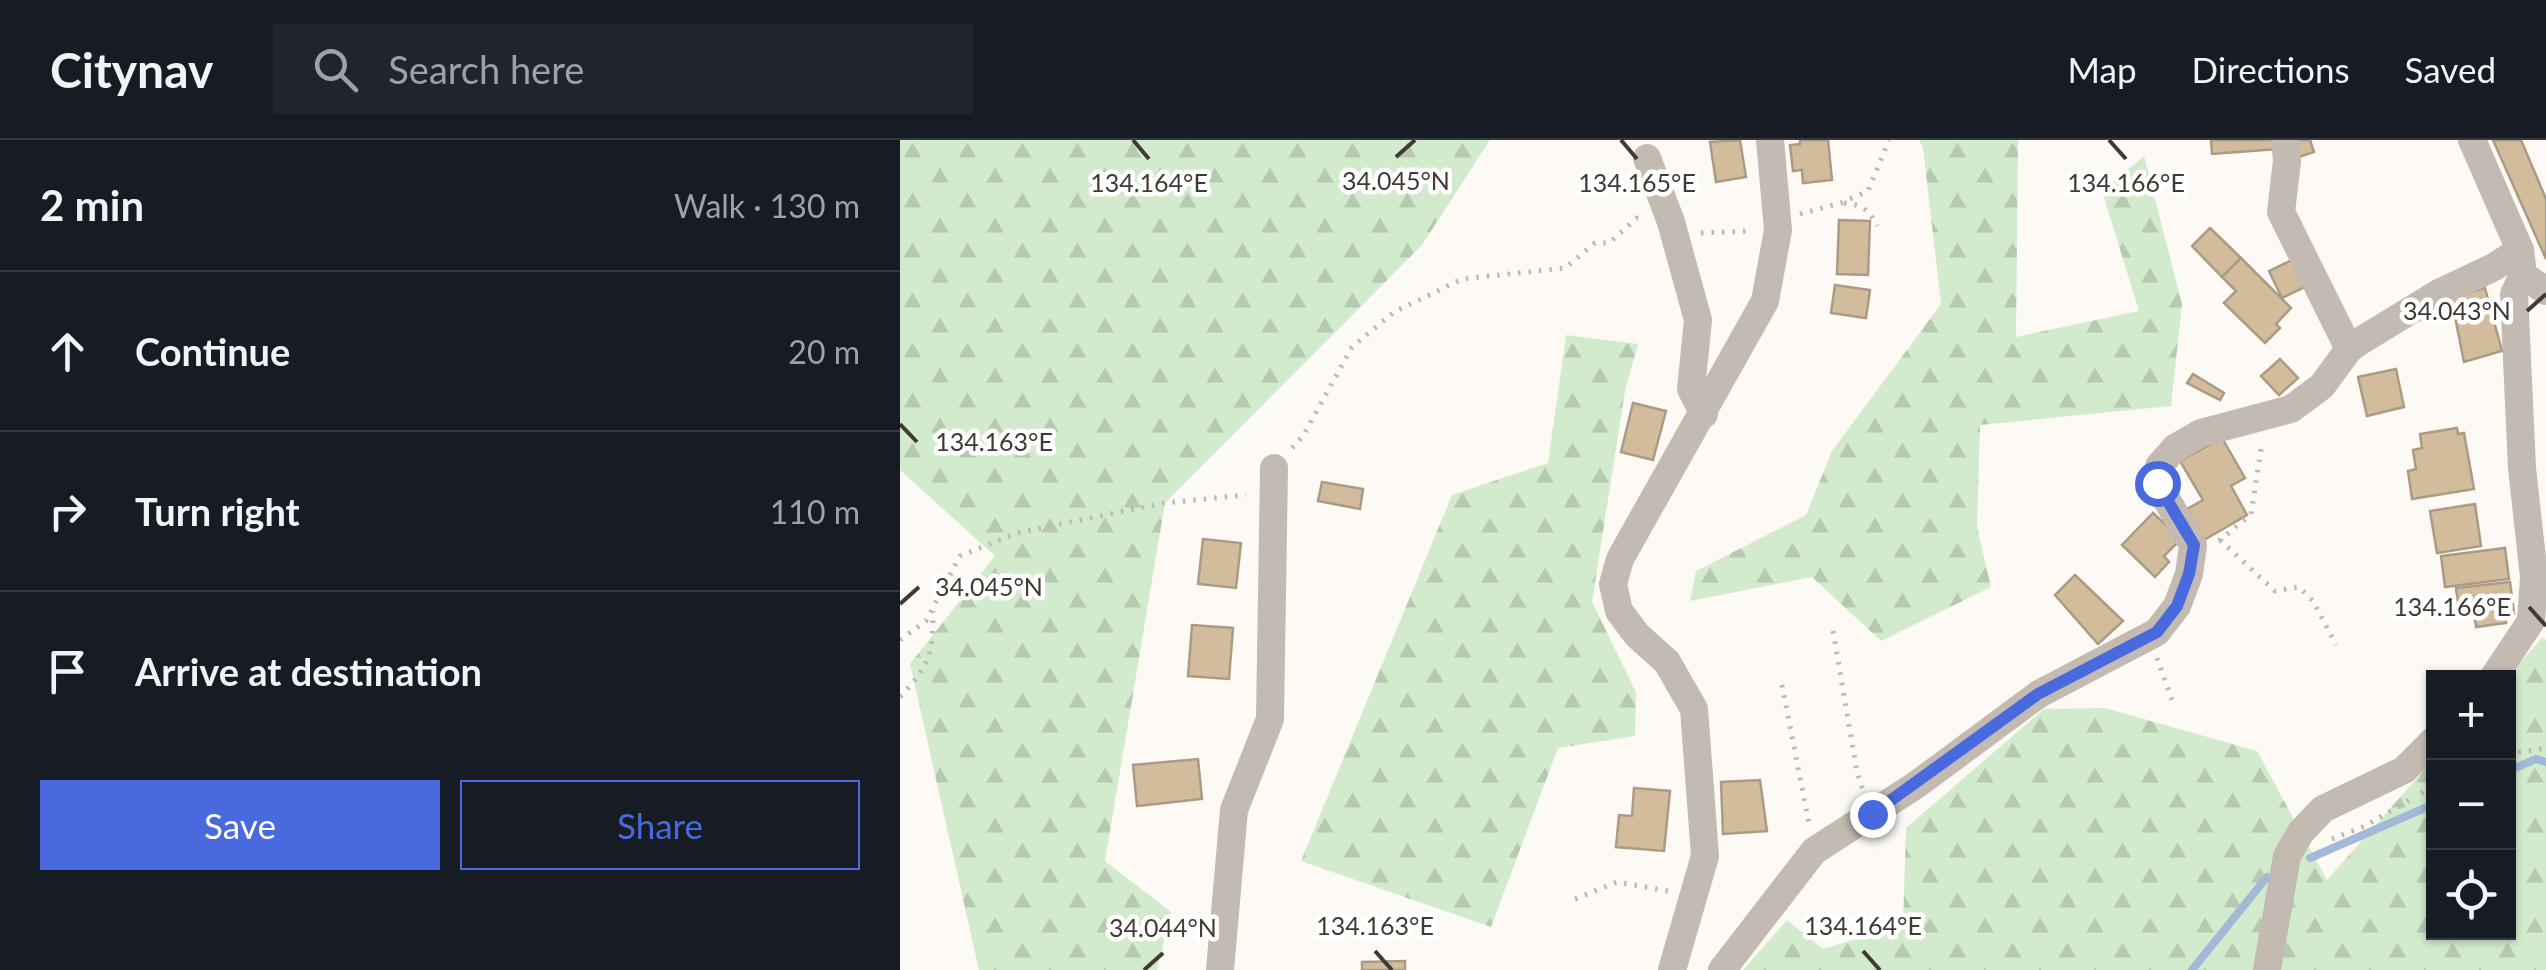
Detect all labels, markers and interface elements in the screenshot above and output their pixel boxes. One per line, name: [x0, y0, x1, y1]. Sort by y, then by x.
search box: [273, 24, 973, 114]
text: Citynav: [50, 41, 213, 98]
icon: search: [308, 42, 363, 97]
text: Search here: [388, 46, 584, 92]
text: Map: [2068, 48, 2137, 90]
text: Directions: [2192, 48, 2350, 90]
text: Saved: [2405, 48, 2496, 90]
text: 34.045°N: [1342, 165, 1450, 195]
text: 134.164°E: [1090, 167, 1208, 197]
text: 134.165°E: [1578, 167, 1696, 197]
text: 134.166°E: [2067, 167, 2185, 197]
text: 2 min: [40, 180, 144, 230]
text: Walk · 130 m: [674, 186, 860, 225]
text: 34.043°N: [2403, 295, 2511, 325]
icon: ahead: [40, 324, 95, 379]
text: Continue: [135, 328, 290, 374]
text: 20 m: [788, 332, 860, 371]
text: 134.163°E: [935, 426, 1053, 456]
route start: [2135, 461, 2181, 507]
icon: right: [40, 484, 95, 539]
text: Turn right: [135, 488, 300, 534]
text: 110 m: [770, 492, 860, 531]
text: 34.045°N: [935, 571, 1043, 601]
text: 134.166°E: [2393, 591, 2511, 621]
icon: arrive: [40, 644, 95, 699]
text: Arrive at destination: [135, 648, 482, 694]
map controls: [2426, 670, 2516, 940]
button: +: [2426, 670, 2516, 760]
button: −: [2426, 760, 2516, 850]
button: Save: [40, 780, 440, 870]
button: Share: [460, 780, 860, 870]
route end: [1850, 792, 1896, 838]
button: locate: [2426, 850, 2516, 940]
text: 134.163°E: [1316, 910, 1434, 940]
text: 134.164°E: [1804, 910, 1922, 940]
text: 34.044°N: [1109, 912, 1217, 942]

